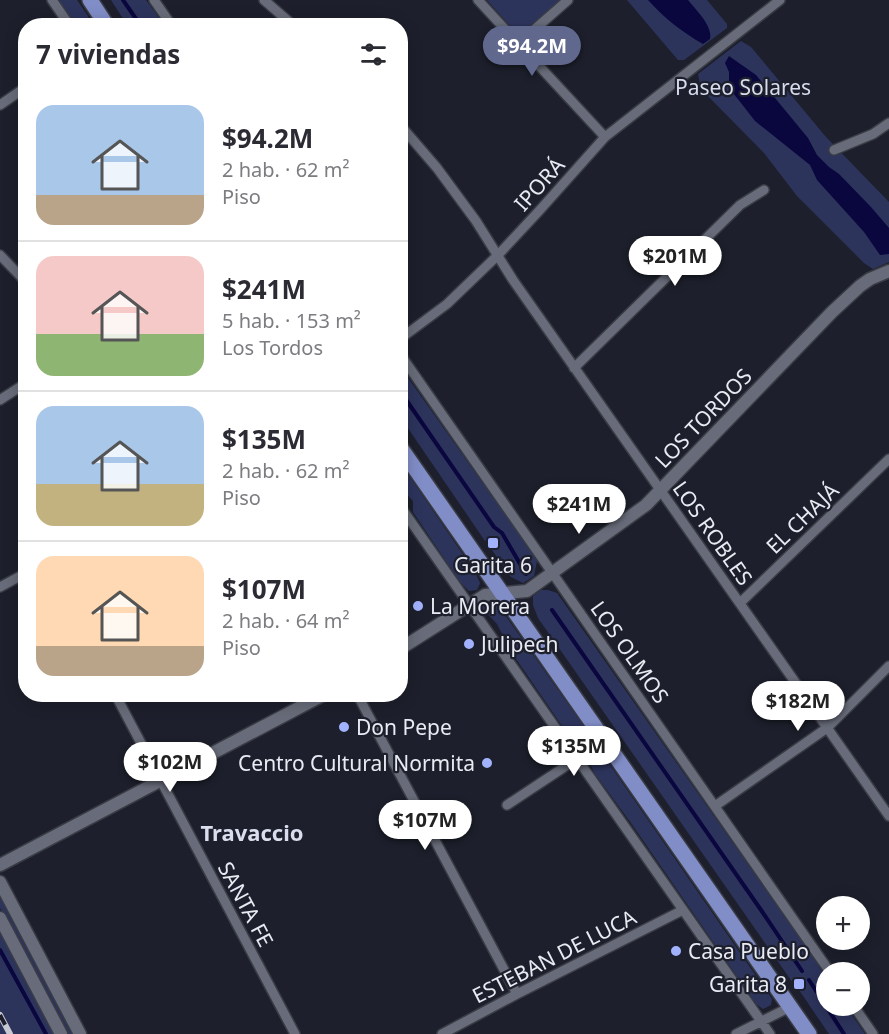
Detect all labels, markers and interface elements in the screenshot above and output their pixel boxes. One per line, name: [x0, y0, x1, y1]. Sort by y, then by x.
pin: $94.2M: [483, 26, 581, 77]
text: $94.2M: [497, 32, 567, 59]
text: 7 viviendas: [36, 36, 180, 72]
icon: filters: [357, 38, 390, 71]
park label: Paseo Solares: [675, 73, 811, 101]
text: $94.2M: [222, 120, 313, 156]
icon: home: [84, 129, 156, 201]
street label: IPORÁ: [508, 151, 571, 217]
text: 2 hab. · 62 m²: [222, 156, 349, 183]
text: Piso: [222, 183, 261, 210]
pin: $201M: [633, 236, 717, 287]
text: $201M: [643, 242, 707, 269]
text: $241M: [222, 271, 306, 307]
icon: home: [84, 280, 156, 352]
text: 5 hab. · 153 m²: [222, 307, 361, 334]
text: Los Tordos: [222, 334, 323, 361]
street label: LOS TORDOS: [648, 362, 758, 474]
text: $135M: [222, 421, 306, 457]
icon: home: [84, 430, 156, 502]
text: 2 hab. · 62 m²: [222, 457, 349, 484]
street label: LOS ROBLES: [667, 475, 759, 591]
street label: EL CHAJÁ: [760, 476, 845, 560]
text: Piso: [222, 484, 261, 511]
pin: $241M: [537, 484, 621, 535]
text: $241M: [547, 490, 611, 517]
marker: Garita 6: [486, 536, 500, 550]
place label: Garita 6: [454, 551, 532, 579]
text: $107M: [222, 571, 306, 607]
icon: home: [84, 580, 156, 652]
place label: La Morera: [430, 592, 530, 620]
street label: LOS OLMOS: [585, 595, 675, 709]
marker: La Morera: [411, 599, 425, 613]
text: 2 hab. · 64 m²: [222, 607, 349, 634]
place label: Julipech: [479, 630, 558, 658]
text: Piso: [222, 634, 261, 661]
marker: Julipech: [462, 637, 476, 651]
pin: $182M: [756, 681, 840, 732]
text: $182M: [766, 687, 830, 714]
place label: Don Pepe: [356, 713, 452, 741]
marker: Don Pepe: [337, 720, 351, 734]
pin: $135M: [532, 726, 616, 777]
text: $135M: [542, 732, 606, 759]
pin: $102M: [128, 742, 212, 793]
text: $102M: [138, 748, 202, 775]
place label: Centro Cultural Normita: [238, 749, 475, 777]
marker: Centro Cultural Normita: [480, 756, 494, 770]
pin: $107M: [383, 800, 467, 851]
text: $107M: [393, 806, 457, 833]
district label: Travaccio: [201, 817, 303, 847]
street label: SANTA FE: [212, 857, 280, 951]
map controls: [816, 896, 870, 1016]
button: +: [816, 896, 870, 950]
street label: ESTEBAN DE LUCA: [467, 902, 641, 1009]
place label: Casa Pueblo: [688, 937, 809, 965]
marker: Casa Pueblo: [669, 944, 683, 958]
button: −: [816, 962, 870, 1016]
place label: Garita 8: [709, 970, 787, 998]
marker: Garita 8: [792, 977, 806, 991]

